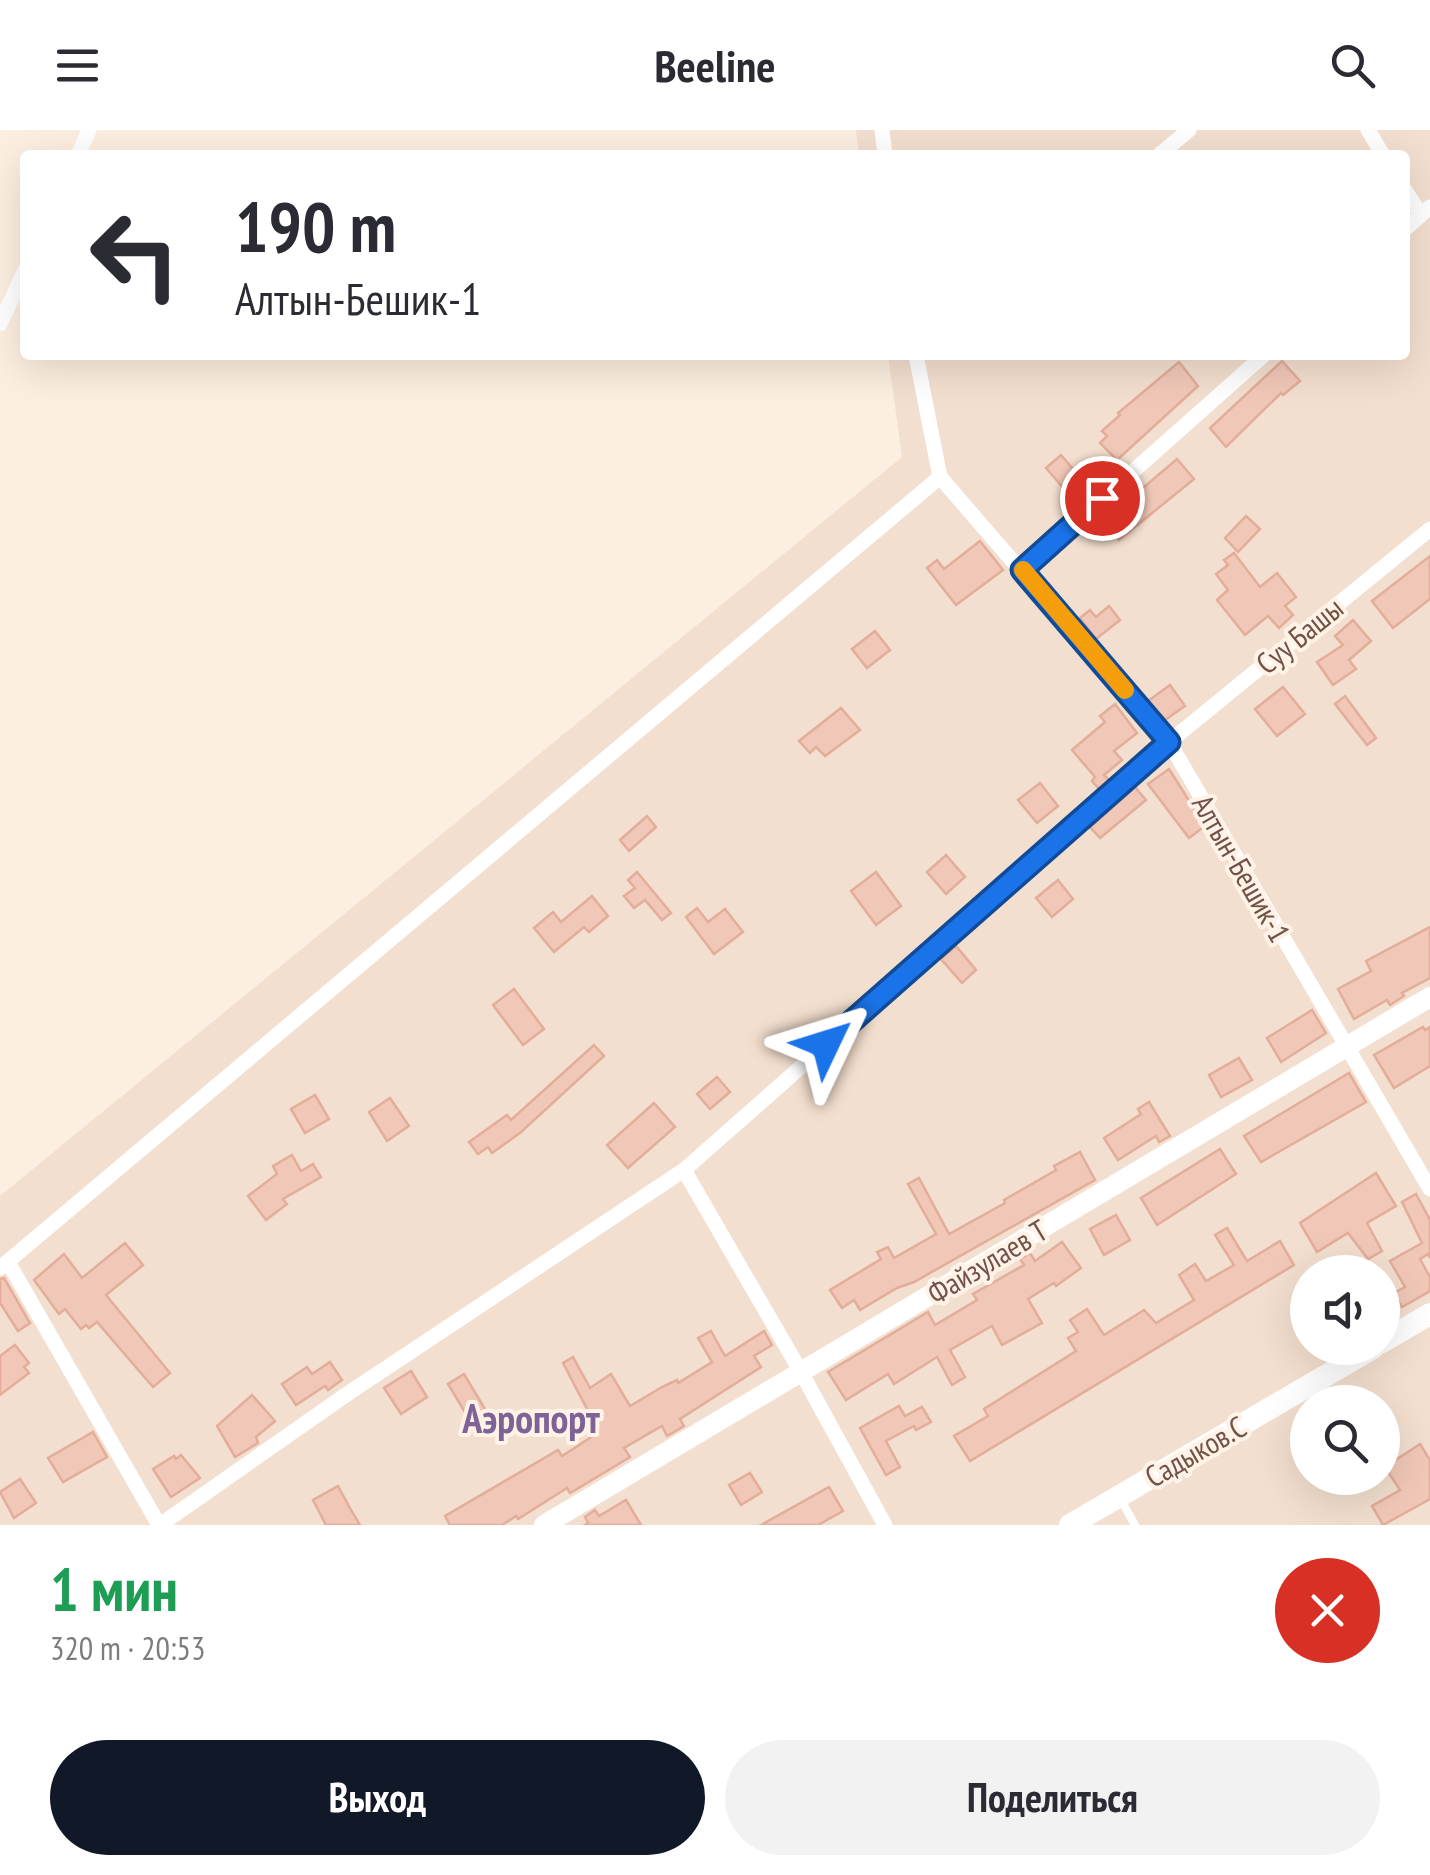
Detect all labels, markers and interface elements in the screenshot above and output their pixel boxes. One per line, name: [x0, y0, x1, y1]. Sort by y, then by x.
text: Beeline: [654, 36, 776, 94]
icon: menu: [50, 38, 105, 93]
icon: search: [1325, 38, 1380, 93]
text: 190 m: [235, 181, 396, 271]
icon: left: [70, 190, 200, 320]
text: Алтын-Бешик-1: [235, 269, 481, 327]
pin: [1060, 456, 1145, 541]
icon: arrive: [1075, 471, 1130, 526]
street label: Суу Башы: [1247, 588, 1351, 682]
street label: Алтын-Бешик-1: [1184, 787, 1300, 949]
position arrow: [774, 992, 878, 1096]
street label: Файзулаев Т: [920, 1210, 1054, 1312]
map controls: [1290, 1255, 1400, 1495]
button: sound: [1290, 1255, 1400, 1365]
button: search: [1290, 1385, 1400, 1495]
district label: Аэропорт: [461, 1392, 600, 1444]
street label: Садыков.С: [1137, 1406, 1253, 1496]
text: 1 мин: [50, 1550, 178, 1628]
button: close: [1275, 1558, 1380, 1663]
text: 320 m · 20:53: [50, 1627, 205, 1669]
button: Выход: [50, 1740, 705, 1855]
button: Поделиться: [725, 1740, 1380, 1855]

